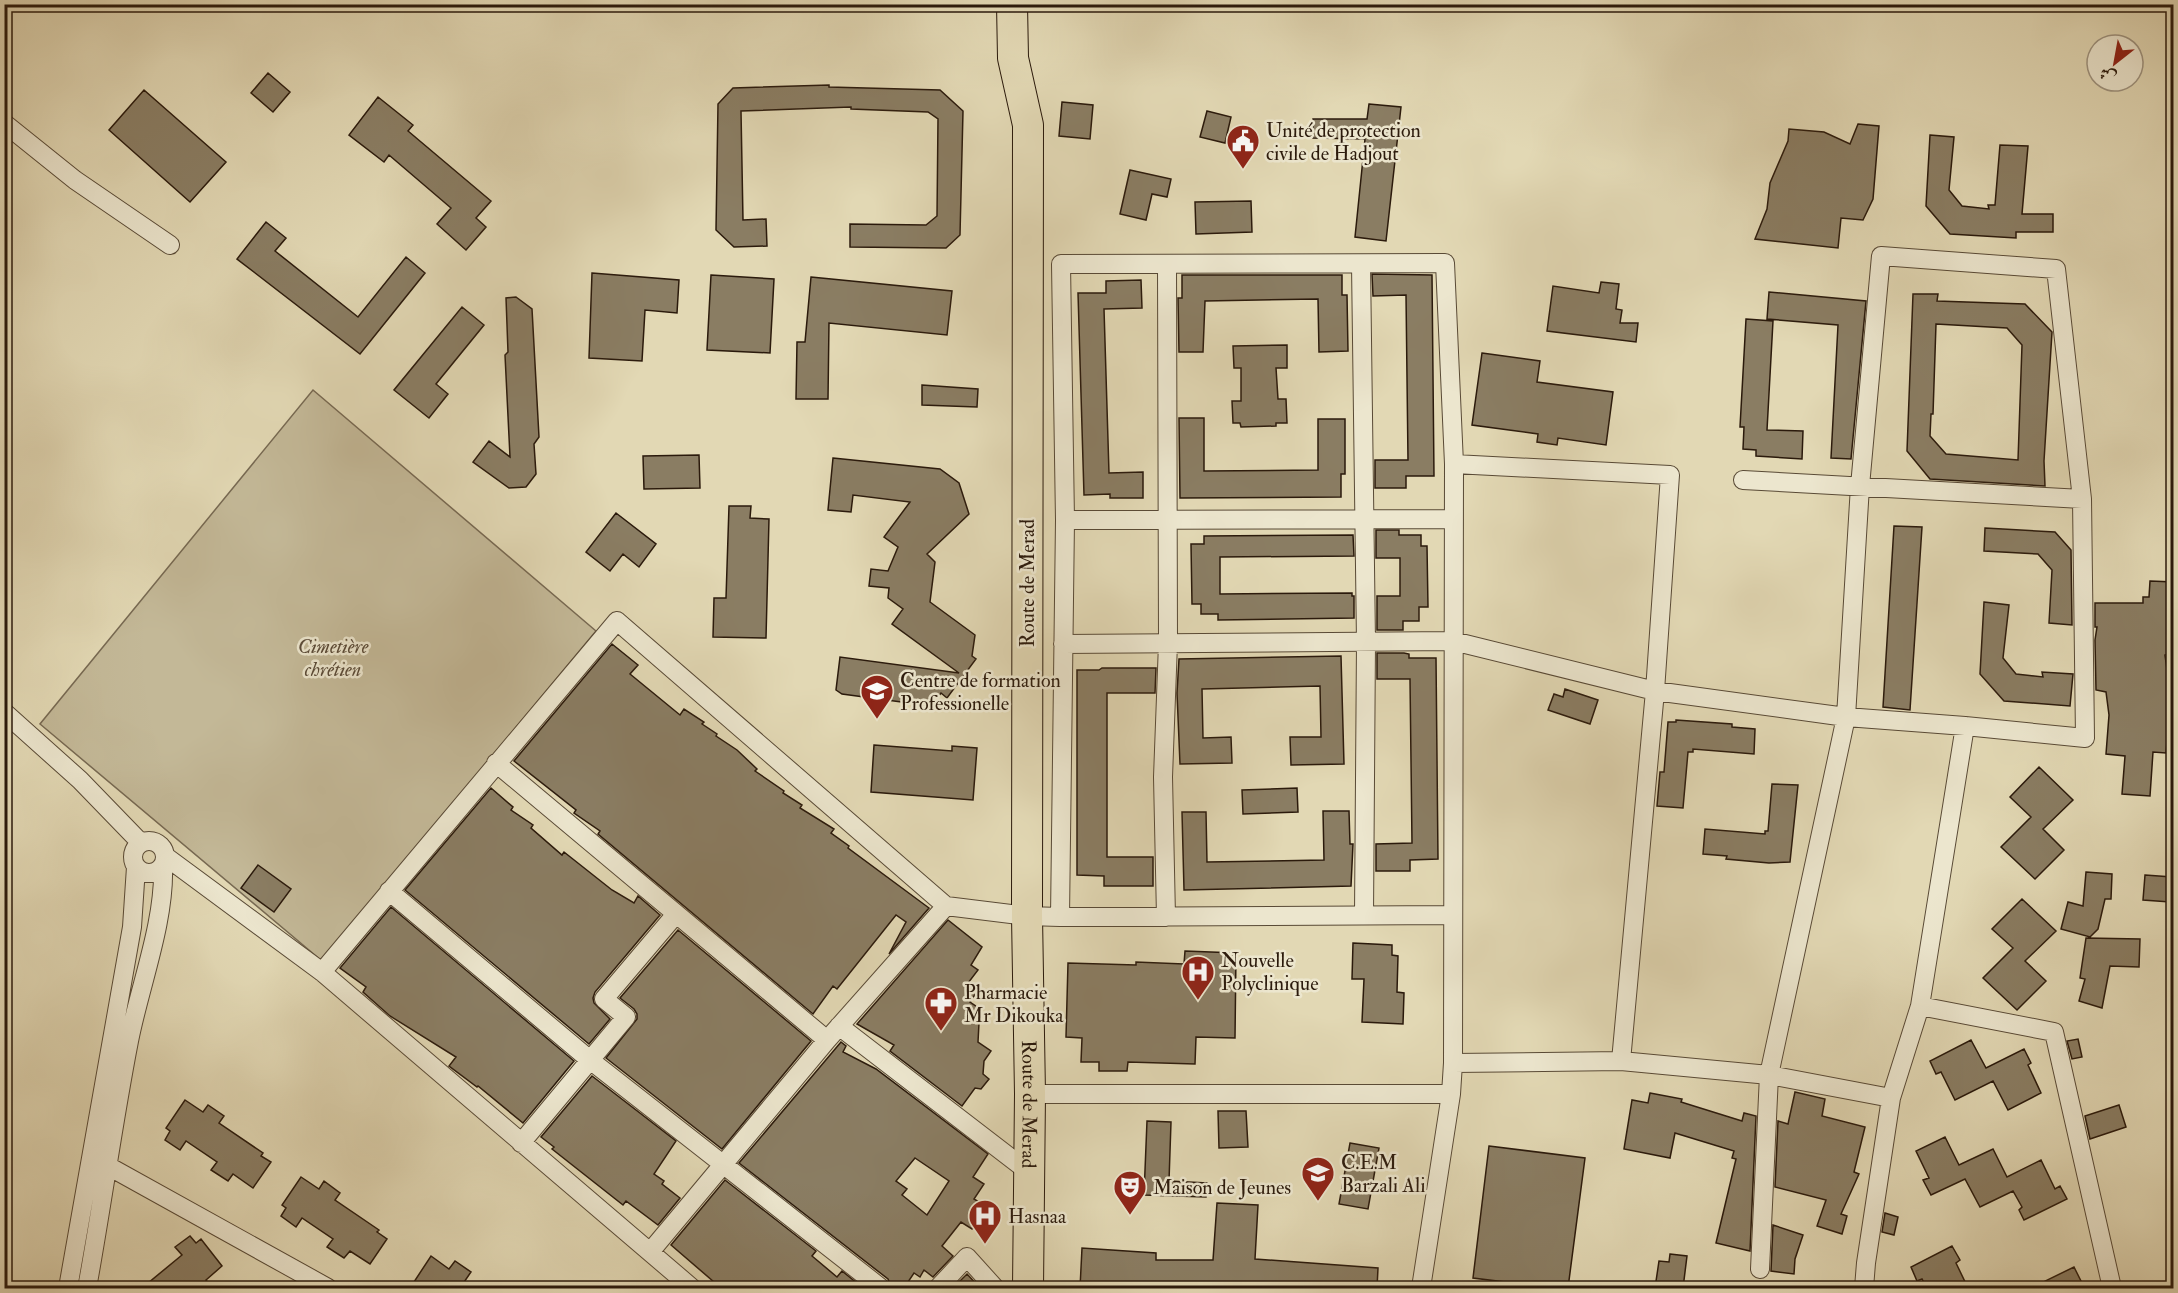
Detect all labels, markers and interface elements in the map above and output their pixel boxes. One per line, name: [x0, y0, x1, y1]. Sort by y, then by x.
north arrow: [2085, 33, 2145, 93]
text: ش: [2096, 62, 2120, 88]
place label: Unité de protection civile de Hadjout: [1266, 118, 1421, 166]
public building icon: Unité de protection civile de Hadjout: [1225, 123, 1261, 170]
street label: Route de Merad: [1015, 519, 1040, 647]
park label: Cimetière chrétien: [298, 634, 369, 682]
place label: Centre de formation Professionelle: [900, 668, 1061, 716]
school or university icon: Centre de formation Professionelle: [859, 673, 895, 720]
place label: Nouvelle Polyclinique: [1221, 948, 1319, 996]
hospital icon: Nouvelle Polyclinique: [1180, 954, 1216, 1001]
place label: Pharmacie Mr Dikouka: [964, 980, 1064, 1028]
pharmacy icon: Pharmacie Mr Dikouka: [923, 985, 959, 1032]
street label: Route de Merad: [1017, 1040, 1043, 1169]
place label: C.E.M Barzali Ali: [1341, 1150, 1426, 1198]
school or university icon: C.E.M Barzali Ali: [1300, 1155, 1336, 1202]
theatre icon: Maison de Jeunes: [1112, 1169, 1148, 1216]
place label: Maison de Jeunes: [1153, 1175, 1291, 1200]
hospital icon: Hasnaa: [967, 1198, 1003, 1245]
place label: Hasnaa: [1008, 1204, 1067, 1229]

